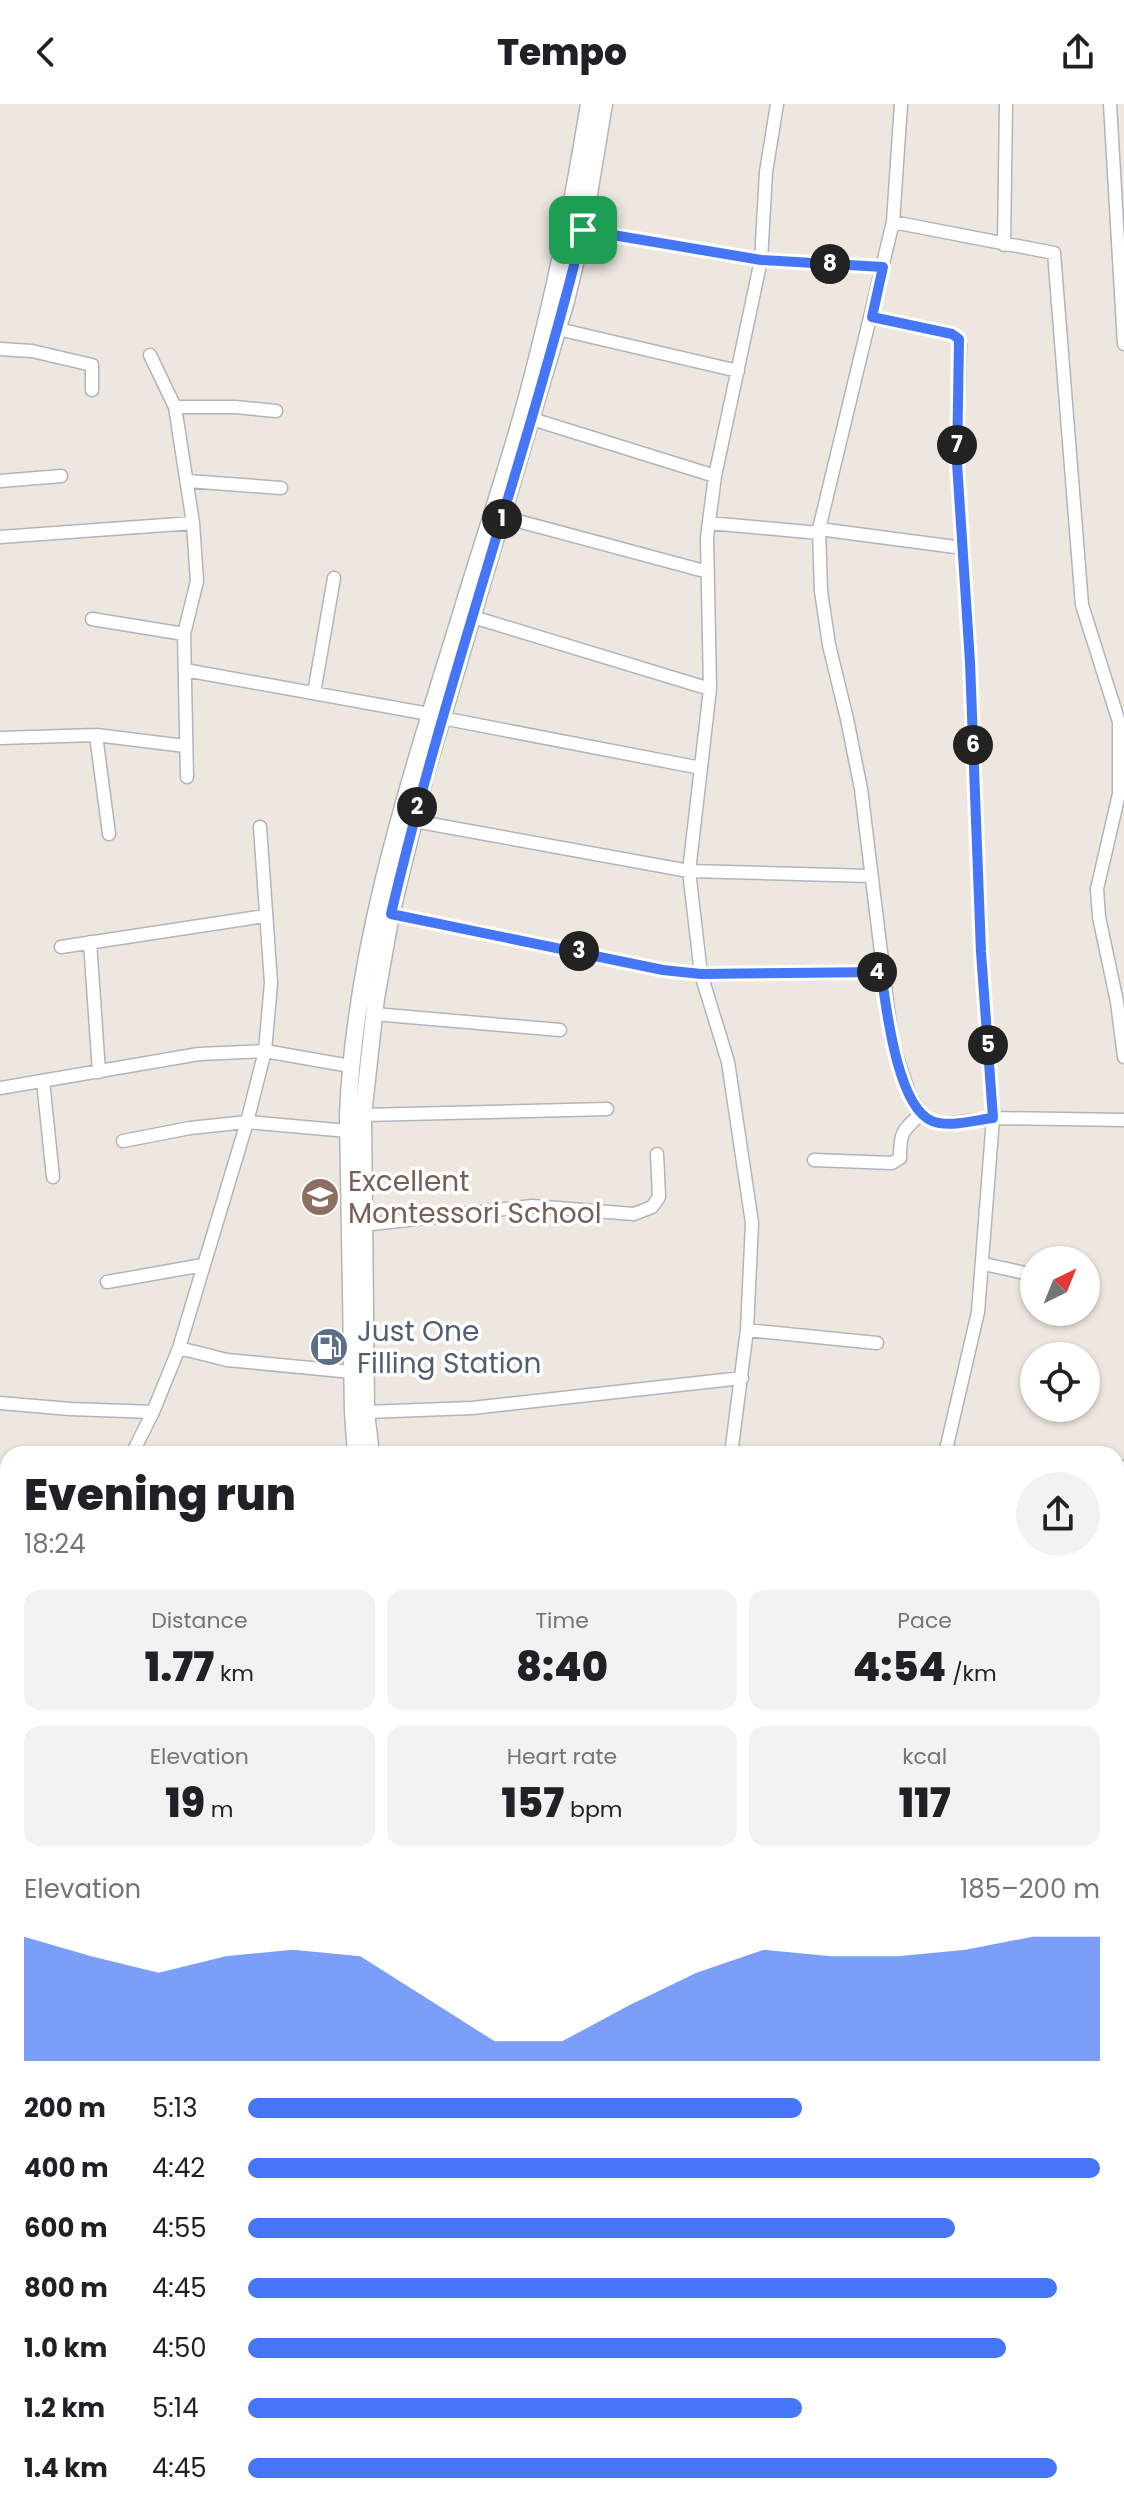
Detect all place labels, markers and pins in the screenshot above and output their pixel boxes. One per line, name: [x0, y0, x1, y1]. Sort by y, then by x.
pin: [549, 196, 617, 264]
pin: 8: [810, 244, 850, 284]
pin: 7: [937, 425, 977, 465]
pin: 1: [482, 499, 522, 539]
pin: 6: [953, 725, 993, 765]
pin: 2: [397, 787, 437, 827]
pin: 3: [559, 931, 599, 971]
pin: 4: [857, 952, 897, 992]
pin: 5: [968, 1025, 1008, 1065]
place label: Excellent Montessori School: [348, 1162, 602, 1233]
school or university icon: Excellent Montessori School: [299, 1176, 341, 1218]
place label: Just One Filling Station: [357, 1312, 541, 1383]
fuel station icon: Just One Filling Station: [308, 1326, 350, 1368]

